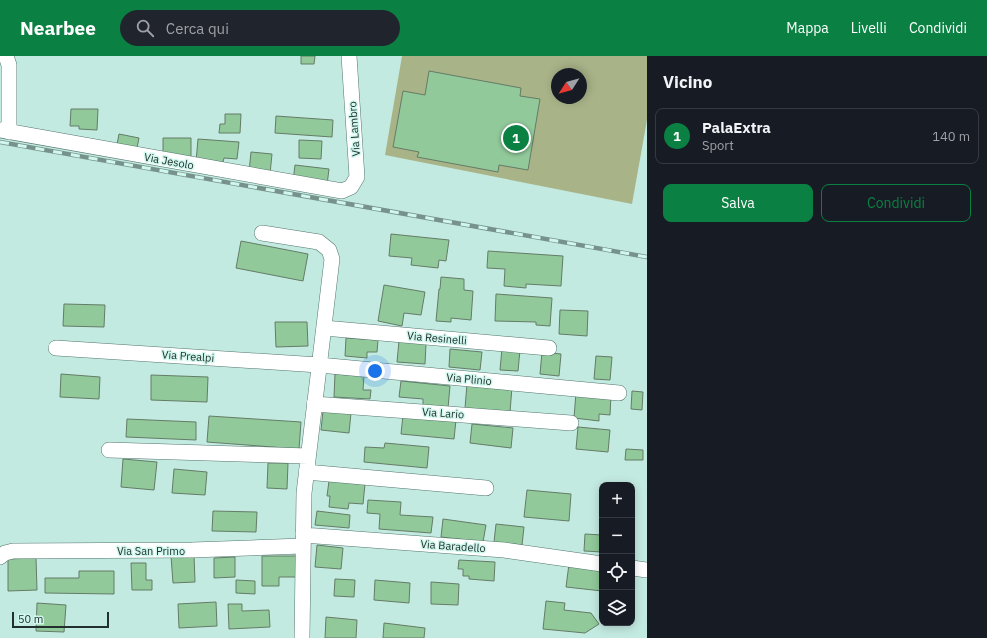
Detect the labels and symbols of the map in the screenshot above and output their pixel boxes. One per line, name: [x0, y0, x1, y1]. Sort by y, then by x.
north arrow: [551, 68, 587, 104]
street label: Via Lambro: [345, 101, 363, 157]
pin: 1: [503, 123, 529, 153]
street label: Via Jesolo: [143, 150, 195, 172]
street label: Via Resinelli: [407, 328, 467, 348]
street label: Via Prealpi: [161, 347, 215, 365]
your location: [365, 361, 385, 381]
street label: Via Plinio: [446, 370, 492, 388]
street label: Via Lario: [421, 405, 465, 421]
street label: Via Baradello: [420, 537, 486, 555]
street label: Via San Primo: [117, 544, 185, 558]
scale bar: [12, 610, 109, 629]

